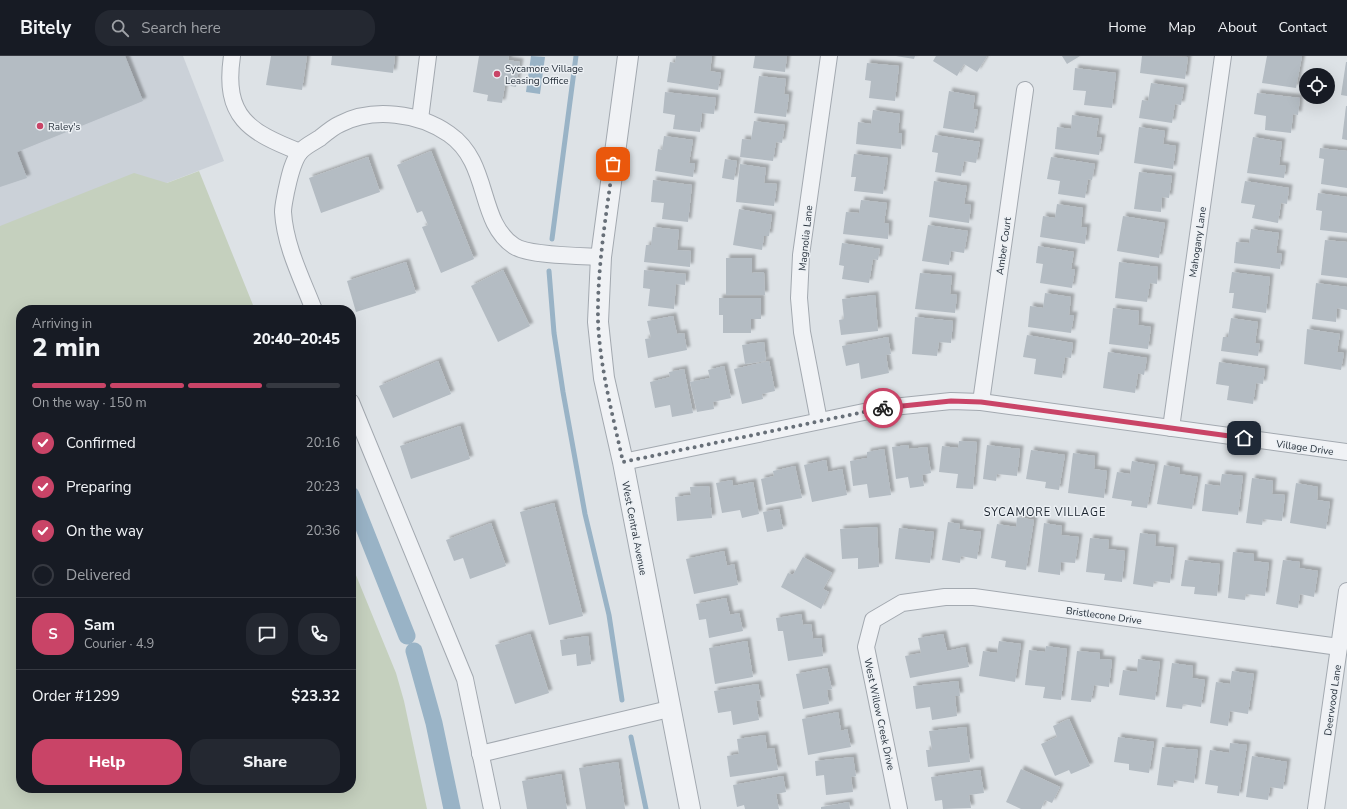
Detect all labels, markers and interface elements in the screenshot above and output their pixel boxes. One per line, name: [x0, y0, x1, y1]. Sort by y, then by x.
search box: [95, 10, 375, 46]
text: Bitely: [20, 15, 71, 41]
icon: search: [109, 17, 131, 39]
text: Search here: [141, 18, 221, 38]
text: Home: [1108, 18, 1146, 37]
text: Map: [1168, 18, 1196, 37]
text: About: [1218, 18, 1257, 37]
text: Contact: [1279, 18, 1327, 37]
place label: Sycamore Village Leasing Office: [505, 62, 583, 88]
map controls: [1299, 68, 1335, 104]
button: locate: [1299, 68, 1335, 104]
marker: Sycamore Village Leasing Office: [492, 69, 502, 79]
place label: Raley's: [48, 120, 80, 134]
marker: Raley's: [35, 121, 45, 131]
pin: [596, 147, 630, 181]
icon: bag: [602, 153, 624, 175]
street label: Magnolia Lane: [796, 205, 816, 272]
street label: Mahogany Lane: [1186, 206, 1210, 278]
street label: Amber Court: [993, 216, 1015, 276]
text: Arriving in: [32, 315, 92, 333]
text: 20:40–20:45: [253, 329, 340, 349]
text: 2 min: [32, 330, 100, 365]
courier: [863, 388, 903, 428]
text: On the way · 150 m: [32, 394, 147, 412]
icon: bike: [872, 397, 894, 419]
pin: [1227, 421, 1261, 455]
icon: home: [1233, 427, 1255, 449]
icon: check: [32, 432, 54, 454]
text: Confirmed: [66, 433, 136, 453]
text: 20:16: [306, 434, 340, 452]
street label: Village Drive: [1274, 437, 1335, 459]
icon: check: [32, 476, 54, 498]
text: Preparing: [66, 477, 131, 497]
text: 20:23: [306, 478, 340, 496]
street label: West Central Avenue: [618, 480, 650, 577]
district label: SYCAMORE VILLAGE: [984, 505, 1106, 520]
icon: check: [32, 520, 54, 542]
text: On the way: [66, 521, 144, 541]
text: 20:36: [306, 522, 340, 540]
text: Delivered: [66, 565, 131, 585]
street label: Bristlecone Drive: [1065, 604, 1143, 628]
button: chat: [246, 613, 288, 655]
button: phone: [298, 613, 340, 655]
text: Sam: [84, 615, 115, 635]
text: S: [48, 624, 58, 644]
text: Courier · 4.9: [84, 635, 154, 653]
street label: West Willow Creek Drive: [860, 657, 898, 772]
street label: Deerwood Lane: [1321, 664, 1345, 737]
text: Order #1299: [32, 686, 120, 706]
text: $23.32: [291, 686, 340, 706]
button: Help: [32, 739, 182, 785]
button: Share: [190, 739, 340, 785]

